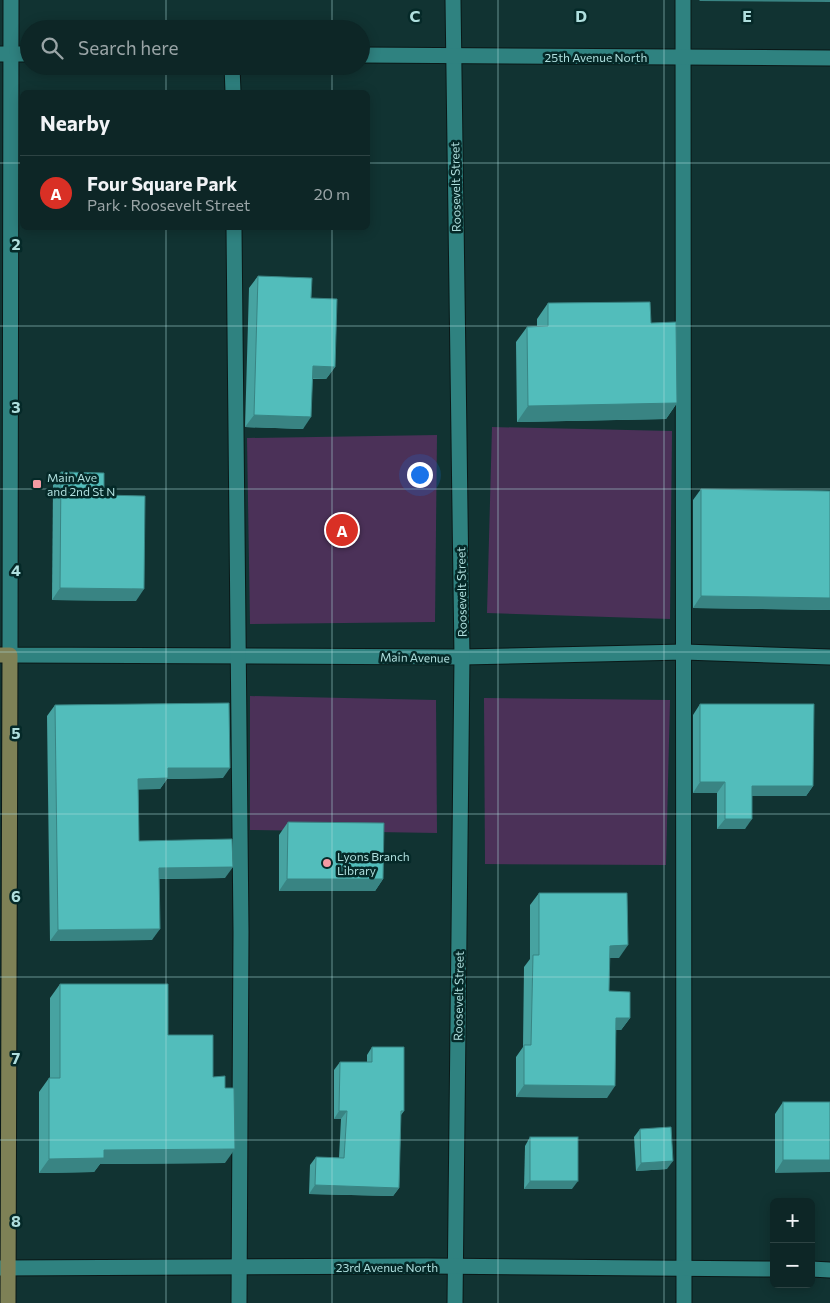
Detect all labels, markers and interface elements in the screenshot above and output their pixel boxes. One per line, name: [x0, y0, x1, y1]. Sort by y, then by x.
text: C: [410, 6, 421, 25]
text: D: [575, 6, 587, 25]
text: E: [742, 6, 752, 25]
search box: [20, 20, 370, 75]
icon: search: [38, 34, 66, 62]
text: Search here: [78, 36, 178, 59]
street label: 25th Avenue North: [545, 50, 647, 64]
text: Nearby: [40, 110, 110, 135]
street label: Roosevelt Street: [447, 142, 463, 232]
text: Four Square Park: [87, 172, 237, 195]
text: A: [50, 184, 62, 203]
text: 20 m: [314, 184, 350, 203]
text: Park · Roosevelt Street: [87, 195, 250, 214]
text: 2: [11, 234, 21, 253]
text: 3: [11, 397, 21, 416]
your location: [407, 462, 433, 488]
place label: Main Ave and 2nd St N: [47, 470, 115, 498]
marker: Main Ave and 2nd St N: [31, 478, 43, 490]
pin: A: [326, 511, 358, 549]
street label: Roosevelt Street: [453, 547, 469, 637]
text: 4: [11, 560, 21, 579]
street label: Main Avenue: [380, 649, 450, 665]
text: 5: [11, 723, 21, 742]
place label: Lyons Branch Library: [337, 849, 410, 877]
marker: Lyons Branch Library: [321, 857, 333, 869]
text: 6: [11, 886, 21, 905]
street label: Roosevelt Street: [450, 951, 466, 1041]
text: 7: [12, 1048, 21, 1067]
map controls: [770, 1198, 815, 1288]
button: +: [770, 1198, 815, 1243]
text: 8: [11, 1211, 21, 1230]
button: −: [770, 1243, 815, 1288]
street label: 23rd Avenue North: [336, 1260, 438, 1274]

